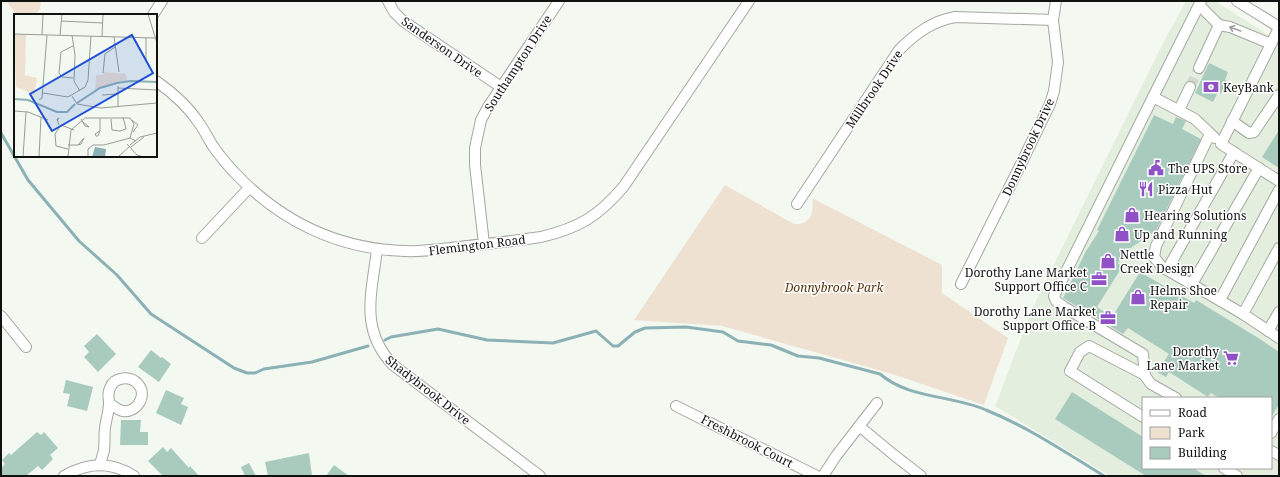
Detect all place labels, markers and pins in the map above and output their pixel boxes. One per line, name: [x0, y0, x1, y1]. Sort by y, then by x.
bank icon: KeyBank: [1202, 78, 1220, 96]
place label: KeyBank: [1223, 79, 1275, 96]
public building icon: The UPS Store: [1147, 159, 1165, 177]
place label: The UPS Store: [1168, 160, 1248, 177]
restaurant icon: Pizza Hut: [1137, 180, 1155, 198]
place label: Pizza Hut: [1158, 181, 1213, 198]
shop icon: Hearing Solutions: [1123, 206, 1141, 224]
place label: Hearing Solutions: [1144, 207, 1246, 224]
shop icon: Up and Running: [1113, 225, 1131, 243]
place label: Up and Running: [1134, 226, 1228, 243]
place label: Nettle Creek Design: [1120, 246, 1195, 277]
shop icon: Nettle Creek Design: [1099, 252, 1117, 270]
place label: Dorothy Lane Market Support Office C: [965, 264, 1087, 295]
office icon: Dorothy Lane Market Support Office C: [1090, 270, 1108, 288]
place label: Helms Shoe Repair: [1150, 282, 1217, 313]
shop icon: Helms Shoe Repair: [1129, 288, 1147, 306]
place label: Dorothy Lane Market Support Office B: [974, 303, 1096, 334]
office icon: Dorothy Lane Market Support Office B: [1099, 309, 1117, 327]
place label: Dorothy Lane Market: [1146, 343, 1219, 374]
supermarket icon: Dorothy Lane Market: [1222, 349, 1240, 367]

